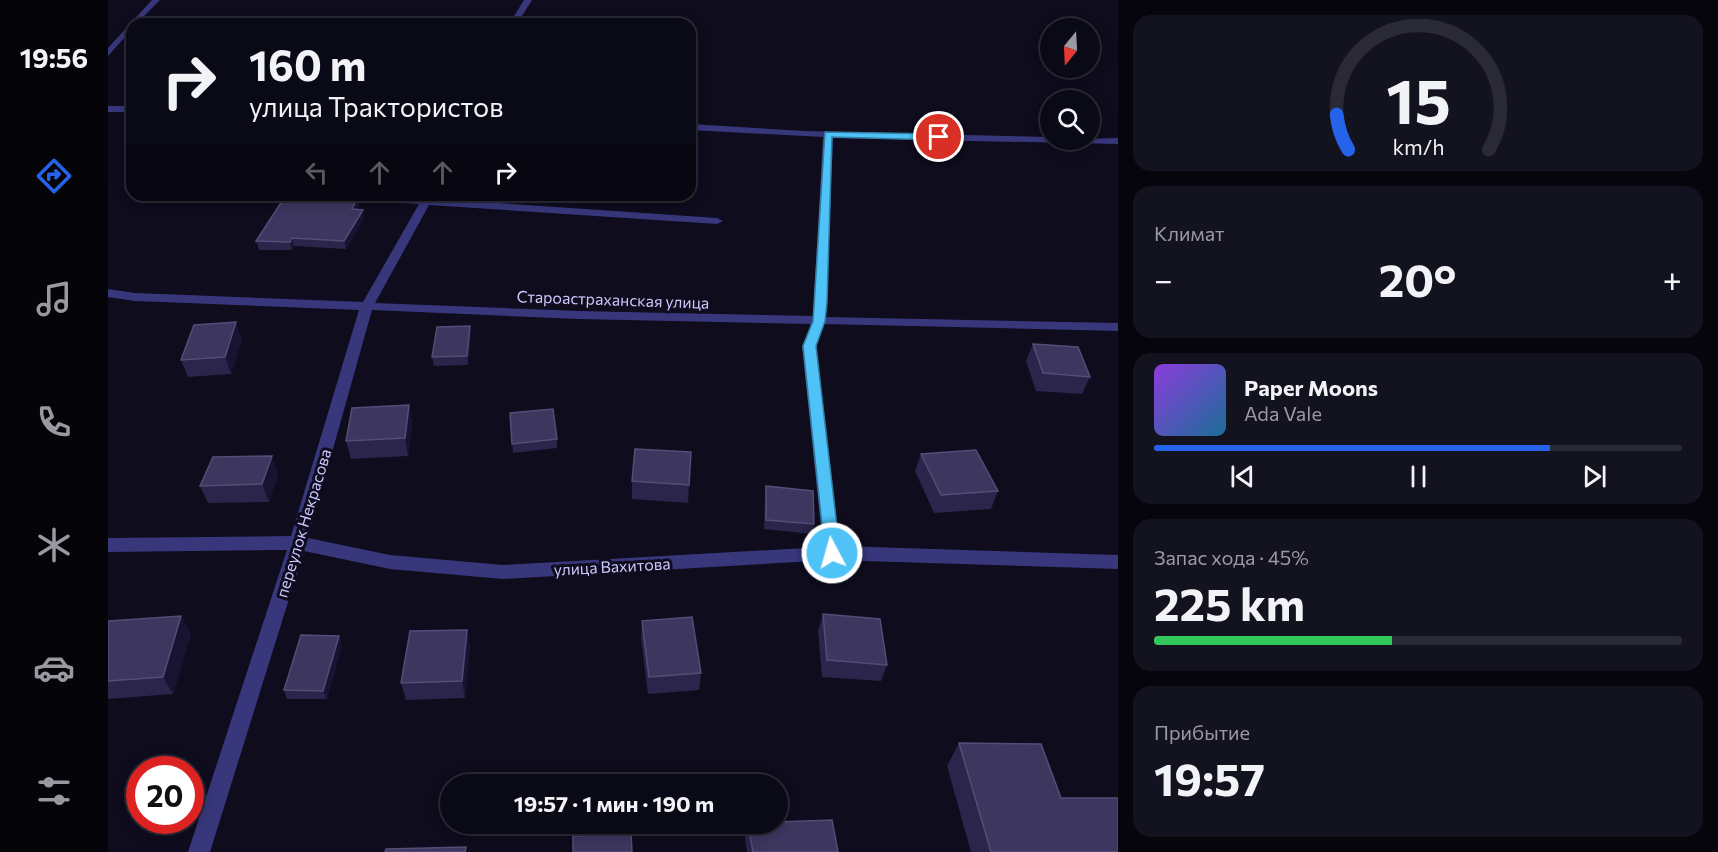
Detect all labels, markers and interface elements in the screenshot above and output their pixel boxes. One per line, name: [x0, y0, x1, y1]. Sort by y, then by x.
north arrow: [1040, 18, 1100, 78]
map controls: [1040, 18, 1100, 150]
text: 160 m: [249, 38, 367, 90]
text: 19:56: [20, 41, 88, 74]
icon: right: [150, 42, 228, 120]
text: 15: [1386, 61, 1450, 137]
text: улица Трактористов: [249, 90, 504, 123]
button: search: [1040, 90, 1100, 150]
pin: [913, 111, 964, 162]
icon: arrive: [922, 120, 955, 153]
text: km/h: [1392, 133, 1444, 159]
icon: directions: [33, 155, 75, 197]
icon: left: [300, 156, 333, 189]
icon: ahead: [363, 156, 396, 189]
icon: ahead: [426, 156, 459, 189]
icon: right: [489, 156, 522, 189]
text: Климат: [1154, 221, 1224, 245]
text: 20°: [1379, 251, 1457, 306]
text: −: [1154, 258, 1173, 299]
text: +: [1663, 258, 1682, 299]
icon: music: [33, 278, 75, 320]
street label: Староастраханская улица: [516, 286, 710, 312]
text: Paper Moons: [1244, 374, 1378, 401]
icon: phone: [33, 401, 75, 443]
text: Ada Vale: [1244, 401, 1322, 425]
street label: переулок Некрасова: [271, 446, 335, 600]
icon: previous: [1226, 460, 1259, 493]
icon: pause: [1402, 460, 1435, 493]
icon: next: [1578, 460, 1611, 493]
position arrow: [800, 521, 864, 585]
icon: climate: [33, 524, 75, 566]
text: Запас хода · 45%: [1154, 545, 1309, 569]
street label: улица Вахитова: [553, 553, 671, 579]
text: 225 km: [1154, 575, 1305, 630]
icon: car: [33, 647, 75, 689]
text: Прибытие: [1154, 720, 1250, 744]
text: 19:57: [1154, 750, 1265, 805]
speed limit sign: 20: [126, 756, 204, 834]
icon: filters: [33, 770, 75, 812]
text: 19:57 · 1 мин · 190 m: [514, 790, 714, 817]

